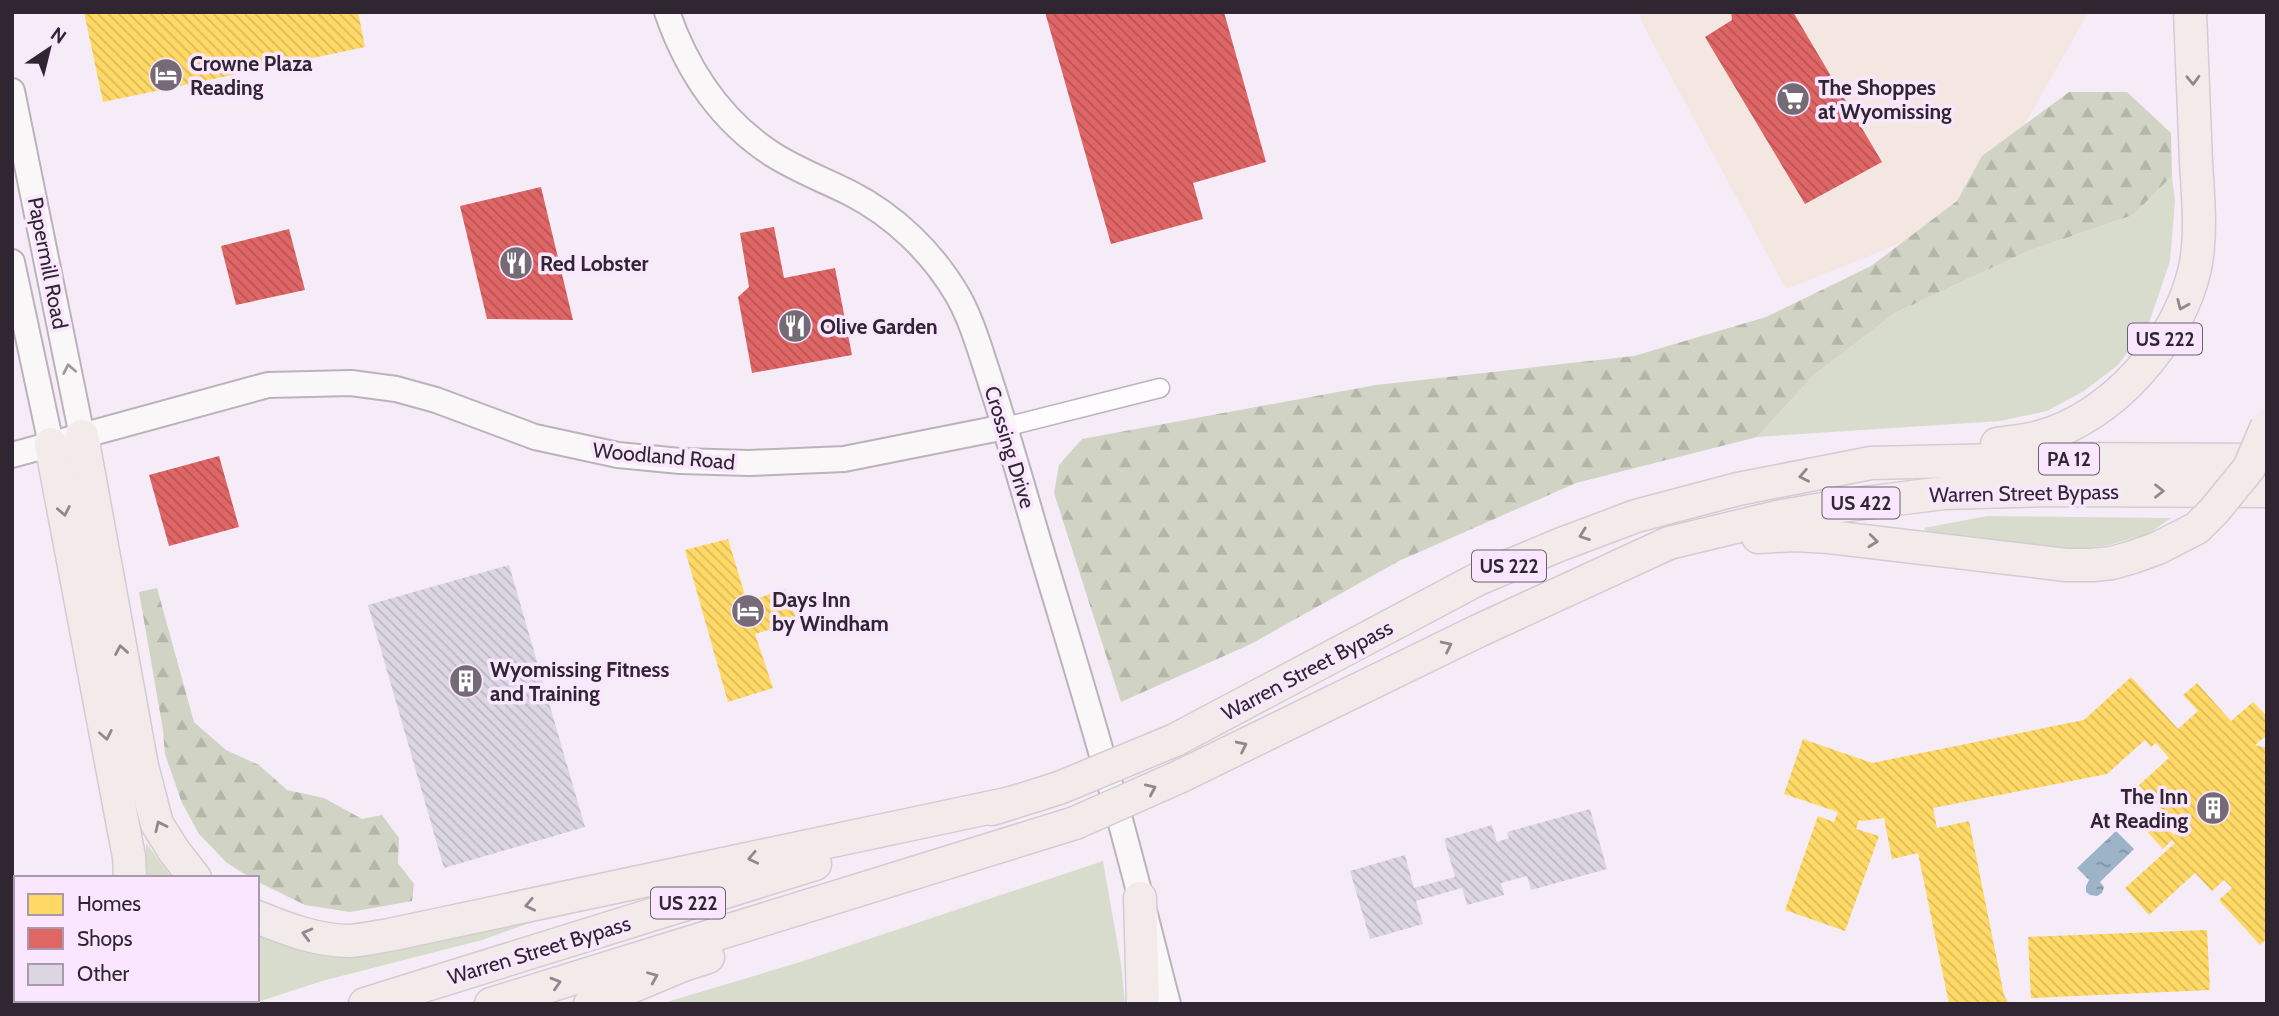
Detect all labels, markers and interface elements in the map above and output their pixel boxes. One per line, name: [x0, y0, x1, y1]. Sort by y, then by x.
north arrow: [14, 14, 84, 84]
text: N: [46, 22, 71, 49]
place label: Crowne Plaza Reading: [190, 51, 313, 100]
hotel icon: Crowne Plaza Reading: [147, 56, 185, 94]
place label: The Shoppes at Wyomissing: [1818, 75, 1952, 124]
one-way arrow: [2186, 75, 2201, 86]
supermarket icon: The Shoppes at Wyomissing: [1774, 80, 1812, 118]
street label: Papermill Road: [23, 195, 73, 331]
restaurant icon: Red Lobster: [497, 244, 535, 282]
place label: Red Lobster: [540, 251, 649, 276]
one-way arrow: [2176, 298, 2190, 311]
restaurant icon: Olive Garden: [776, 307, 814, 345]
place label: Olive Garden: [820, 314, 938, 339]
road number: US 222: [2128, 324, 2202, 354]
one-way arrow: [62, 363, 77, 375]
street label: Crossing Drive: [980, 383, 1041, 511]
street label: Woodland Road: [592, 437, 736, 475]
road number: PA 12: [2039, 444, 2099, 474]
one-way arrow: [1798, 468, 1810, 483]
street label: Warren Street Bypass: [1929, 479, 2119, 507]
one-way arrow: [2154, 483, 2165, 499]
road number: US 422: [1822, 488, 1899, 518]
one-way arrow: [55, 505, 70, 517]
one-way arrow: [1579, 527, 1591, 541]
one-way arrow: [1868, 534, 1879, 549]
road number: US 222: [1472, 551, 1546, 582]
place label: Days Inn by Windham: [772, 587, 889, 636]
hotel icon: Days Inn by Windham: [729, 592, 767, 630]
street label: Warren Street Bypass: [1217, 614, 1397, 726]
one-way arrow: [1440, 641, 1452, 655]
one-way arrow: [114, 645, 129, 656]
place label: Wyomissing Fitness and Training: [490, 657, 669, 706]
building icon: Wyomissing Fitness and Training: [447, 662, 485, 700]
one-way arrow: [98, 729, 113, 741]
one-way arrow: [1235, 740, 1247, 754]
one-way arrow: [1143, 783, 1156, 797]
place label: The Inn At Reading: [2090, 784, 2188, 833]
building icon: The Inn At Reading: [2194, 789, 2232, 827]
one-way arrow: [154, 821, 168, 833]
one-way arrow: [747, 850, 759, 865]
legend: [14, 876, 259, 1002]
road number: US 222: [651, 888, 725, 918]
text: Homes: [77, 891, 141, 916]
one-way arrow: [524, 897, 536, 912]
street label: Warren Street Bypass: [445, 910, 634, 990]
text: Shops: [77, 926, 133, 951]
one-way arrow: [301, 928, 313, 942]
text: Other: [77, 961, 129, 986]
one-way arrow: [647, 972, 659, 986]
one-way arrow: [549, 977, 561, 992]

